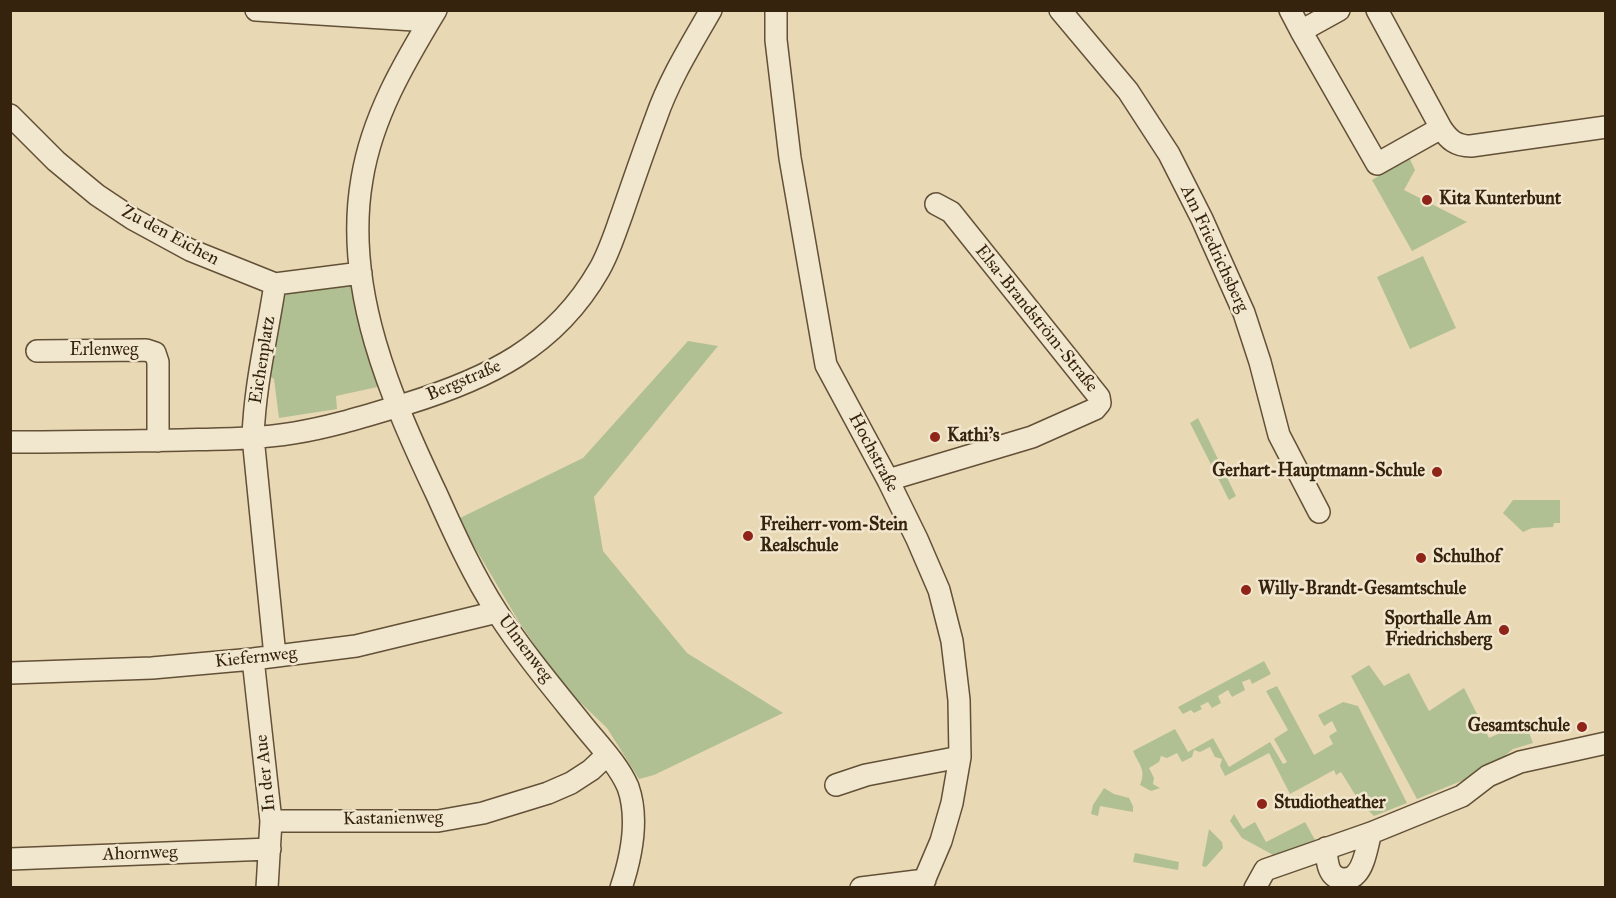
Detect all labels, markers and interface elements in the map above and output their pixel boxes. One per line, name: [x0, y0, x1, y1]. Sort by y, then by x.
street label: Am Friedrichsberg: [1175, 182, 1253, 316]
place label: Kita Kunterbunt: [1439, 189, 1561, 211]
marker: Kita Kunterbunt: [1420, 193, 1434, 207]
street label: Zu den Eichen: [118, 201, 222, 271]
street label: Elsa-Brandström-Straße: [970, 241, 1102, 397]
street label: Eichenplatz: [245, 315, 281, 405]
street label: Erlenweg: [70, 340, 138, 362]
street label: Bergstraße: [424, 356, 504, 406]
street label: Hochstraße: [843, 410, 903, 496]
place label: Kathi's: [947, 426, 1000, 448]
marker: Kathi's: [928, 430, 942, 444]
place label: Gerhart-Hauptmann-Schule: [1212, 461, 1425, 483]
marker: Gerhart-Hauptmann-Schule: [1430, 465, 1444, 479]
place label: Freiherr-vom-Stein Realschule: [760, 515, 908, 558]
marker: Freiherr-vom-Stein Realschule: [741, 529, 755, 543]
place label: Schulhof: [1433, 547, 1500, 569]
marker: Schulhof: [1414, 551, 1428, 565]
place label: Willy-Brandt-Gesamtschule: [1258, 579, 1466, 601]
marker: Willy-Brandt-Gesamtschule: [1239, 583, 1253, 597]
place label: Sporthalle Am Friedrichsberg: [1384, 609, 1492, 652]
street label: Ulmenweg: [493, 611, 557, 687]
marker: Sporthalle Am Friedrichsberg: [1497, 623, 1511, 637]
street label: Kiefernweg: [214, 643, 298, 673]
place label: Gesamtschule: [1468, 716, 1570, 738]
marker: Gesamtschule: [1575, 720, 1589, 734]
street label: In der Aue: [251, 733, 281, 813]
place label: Studiotheather: [1274, 793, 1385, 815]
marker: Studiotheather: [1255, 797, 1269, 811]
street label: Kastanienweg: [343, 807, 443, 831]
street label: Ahornweg: [102, 842, 178, 866]

